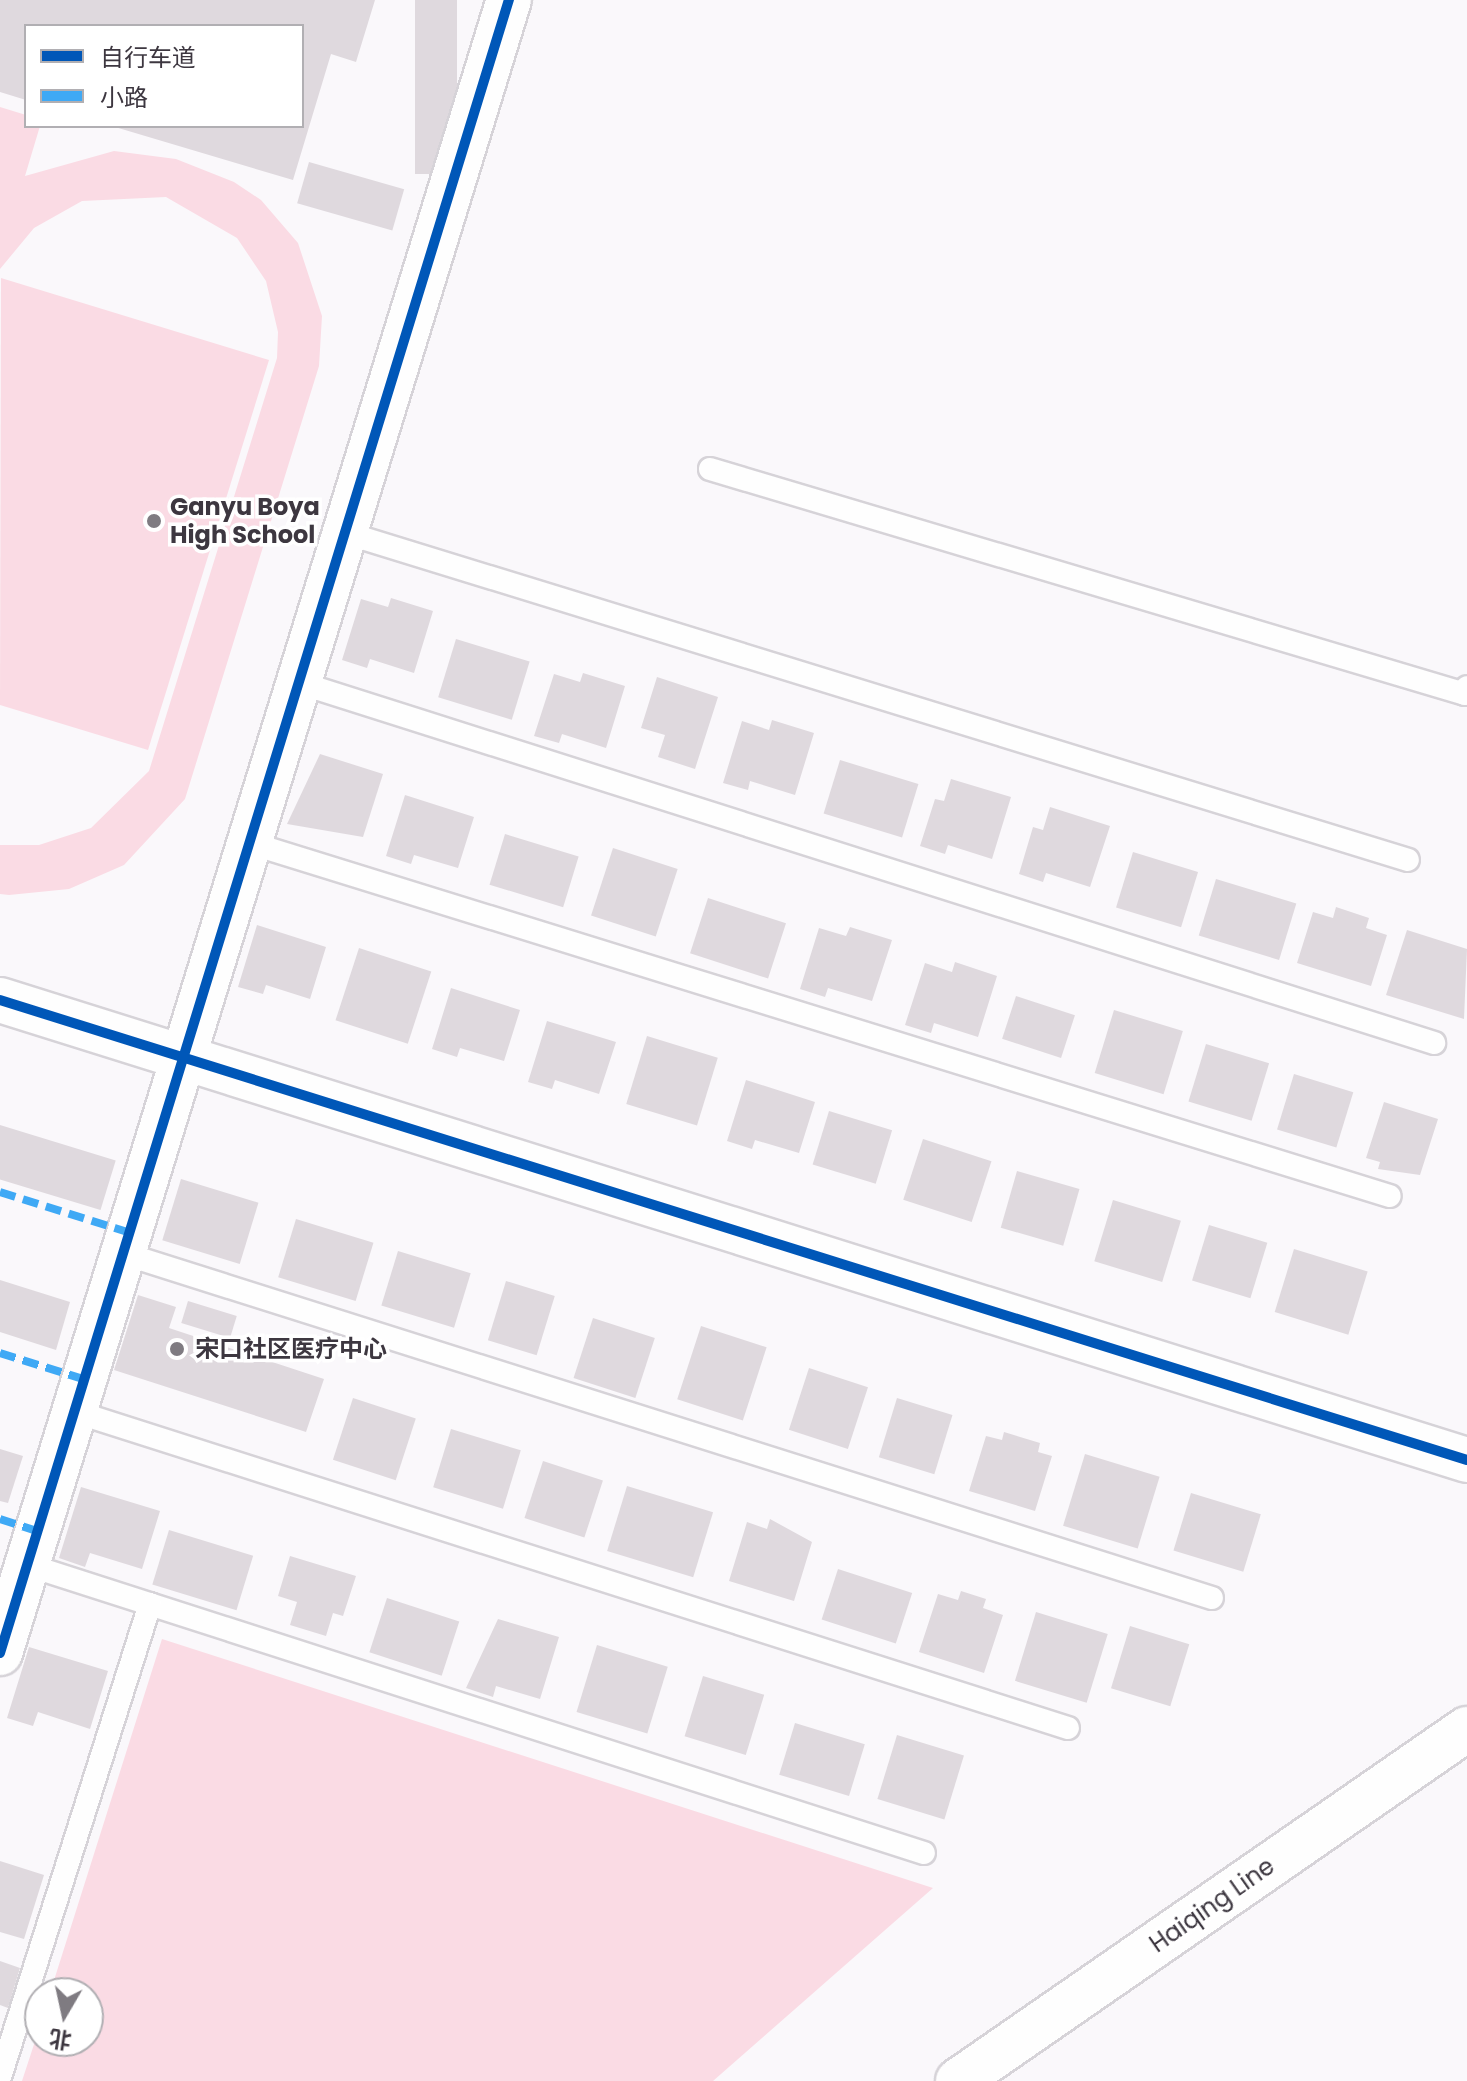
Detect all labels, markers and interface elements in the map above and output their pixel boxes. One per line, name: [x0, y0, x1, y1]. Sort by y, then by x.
legend: [24, 24, 304, 128]
text: 自行车道: [100, 41, 196, 74]
text: 小路: [100, 81, 148, 114]
place label: Ganyu Boya High School: [170, 493, 320, 549]
marker: Ganyu Boya High School: [145, 512, 163, 530]
place label: 宋口社区医疗中心: [195, 1335, 387, 1363]
marker: 宋口社区医疗中心: [166, 1338, 188, 1360]
street label: Haiqing Line: [1144, 1852, 1280, 1958]
north arrow: [24, 1977, 104, 2057]
text: 北: [47, 2022, 74, 2056]

